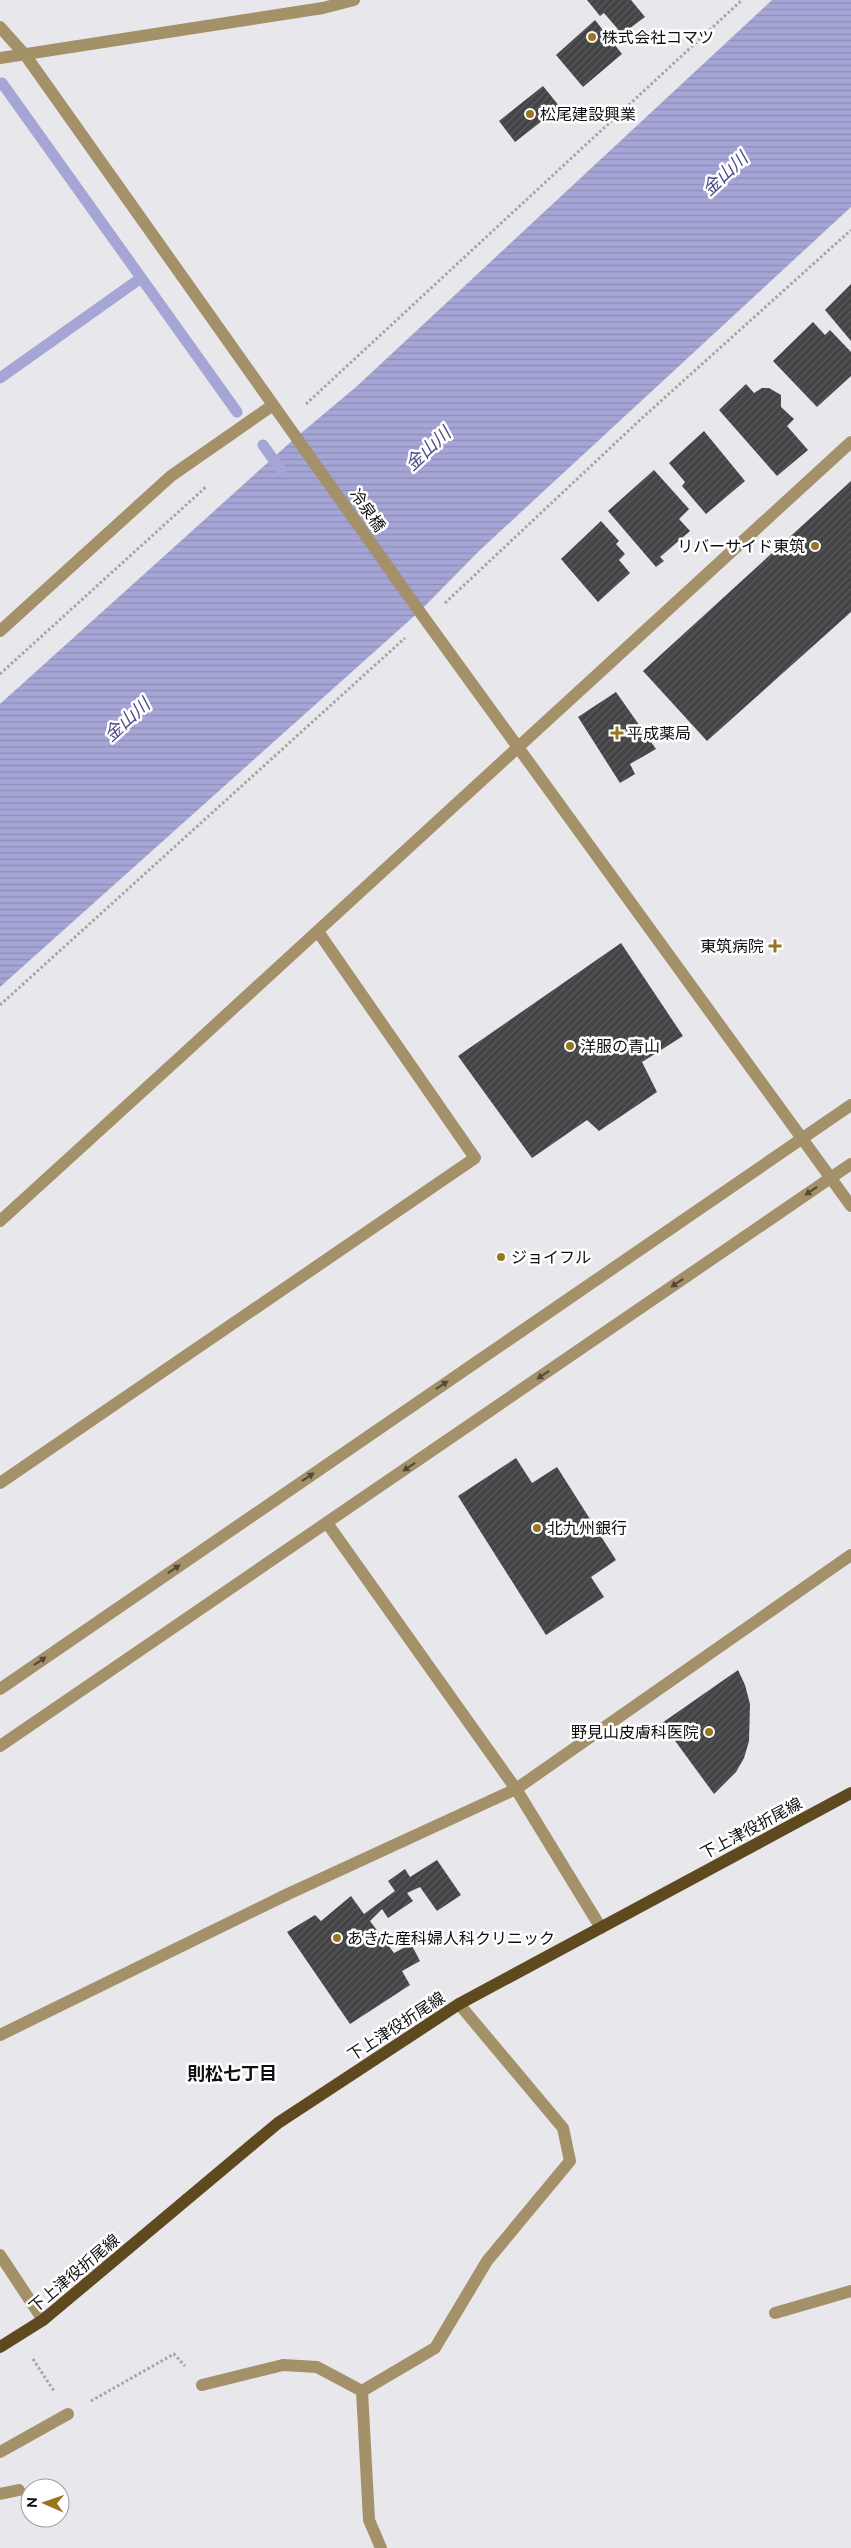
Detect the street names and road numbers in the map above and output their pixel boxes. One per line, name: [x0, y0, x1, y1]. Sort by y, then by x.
street label: 冷泉橋: [346, 485, 389, 535]
street label: 下上津役折尾線: [697, 1794, 805, 1863]
street label: 下上津役折尾線: [344, 1988, 448, 2065]
street label: 下上津役折尾線: [25, 2230, 123, 2317]

